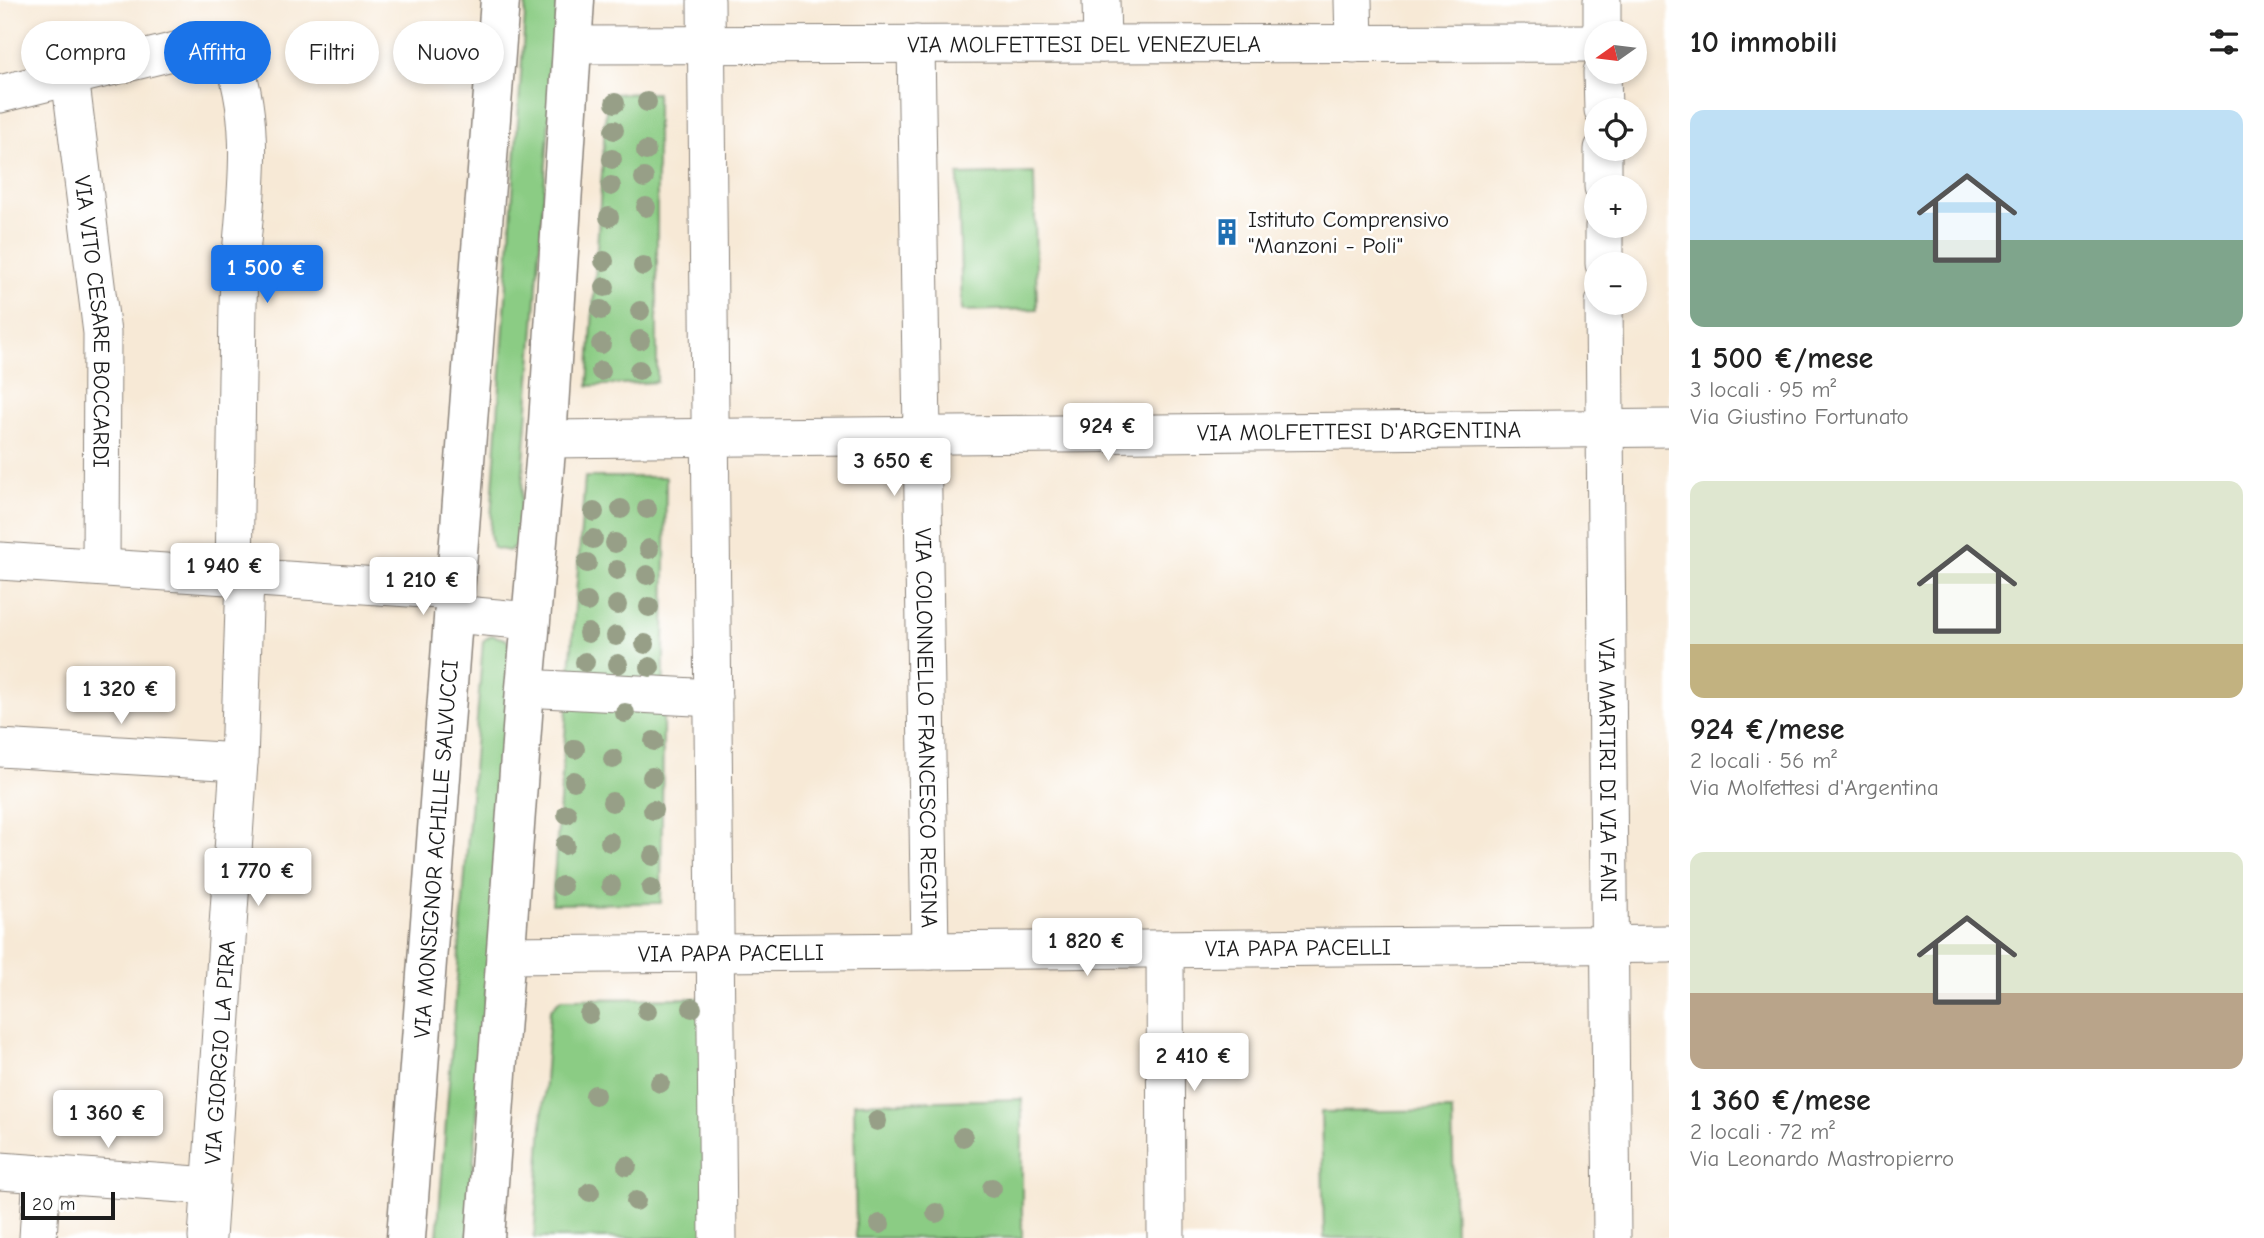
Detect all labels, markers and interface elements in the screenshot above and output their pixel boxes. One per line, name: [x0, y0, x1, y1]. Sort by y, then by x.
chip: Compra: [21, 21, 150, 84]
chip: Affitta: [164, 21, 271, 84]
chip: Filtri: [285, 21, 379, 84]
chip: Nuovo: [393, 21, 504, 84]
north arrow: [1584, 21, 1647, 84]
map controls: [1584, 21, 1647, 315]
icon: filters: [2205, 23, 2243, 61]
text: 10 immobili: [1690, 25, 1838, 60]
street label: VIA MOLFETTESI DEL VENEZUELA: [907, 30, 1261, 58]
button: locate: [1584, 98, 1647, 161]
icon: home: [1904, 155, 2030, 281]
street label: VIA VITO CESARE BOCCARDI: [69, 174, 116, 468]
button: +: [1584, 175, 1647, 238]
place label: Istituto Comprensivo "Manzoni - Poli": [1248, 206, 1449, 259]
building icon: Istituto Comprensivo "Manzoni - Poli": [1212, 217, 1242, 247]
pin: 1 500 €: [202, 246, 332, 305]
button: −: [1584, 252, 1647, 315]
text: 1 500 €: [227, 254, 307, 281]
text: 1 500 €/mese: [1690, 341, 1873, 376]
text: 3 locali · 95 m²: [1690, 376, 1836, 403]
text: Via Giustino Fortunato: [1690, 403, 1909, 430]
pin: 924 €: [1059, 404, 1157, 463]
text: 924 €: [1079, 412, 1137, 439]
street label: VIA MOLFETTESI D'ARGENTINA: [1197, 416, 1521, 446]
pin: 3 650 €: [829, 438, 959, 498]
text: 3 650 €: [854, 447, 934, 474]
icon: home: [1904, 526, 2030, 652]
street label: VIA COLONNELLO FRANCESCO REGINA: [910, 528, 943, 928]
pin: 1 940 €: [160, 544, 290, 603]
text: 1 940 €: [186, 552, 264, 579]
pin: 1 210 €: [358, 558, 488, 617]
text: 1 210 €: [386, 566, 460, 593]
street label: VIA MARTIRI DI VIA FANI: [1593, 638, 1623, 902]
street label: VIA MONSIGNOR ACHILLE SALVUCCI: [408, 659, 463, 1039]
pin: 1 320 €: [56, 666, 186, 726]
text: 1 320 €: [82, 675, 160, 702]
text: 924 €/mese: [1690, 712, 1844, 747]
text: 2 locali · 56 m²: [1690, 747, 1837, 774]
text: Via Molfettesi d'Argentina: [1690, 774, 1939, 801]
pin: 1 770 €: [193, 848, 323, 908]
text: 1 770 €: [220, 857, 296, 884]
icon: home: [1904, 897, 2030, 1023]
pin: 1 820 €: [1022, 918, 1152, 978]
text: 1 820 €: [1048, 927, 1126, 954]
street label: VIA PAPA PACELLI: [1205, 933, 1391, 962]
street label: VIA PAPA PACELLI: [638, 938, 824, 967]
street label: VIA GIORGIO LA PIRA: [198, 939, 240, 1165]
pin: 2 410 €: [1129, 1034, 1259, 1093]
text: 2 410 €: [1156, 1042, 1232, 1069]
text: 1 360 €/mese: [1690, 1083, 1871, 1118]
pin: 1 360 €: [43, 1090, 173, 1150]
text: 1 360 €: [69, 1099, 147, 1126]
text: 2 locali · 72 m²: [1690, 1118, 1835, 1145]
text: Via Leonardo Mastropierro: [1690, 1145, 1954, 1172]
scale bar: [21, 1189, 116, 1221]
text: 20 m: [32, 1193, 76, 1215]

